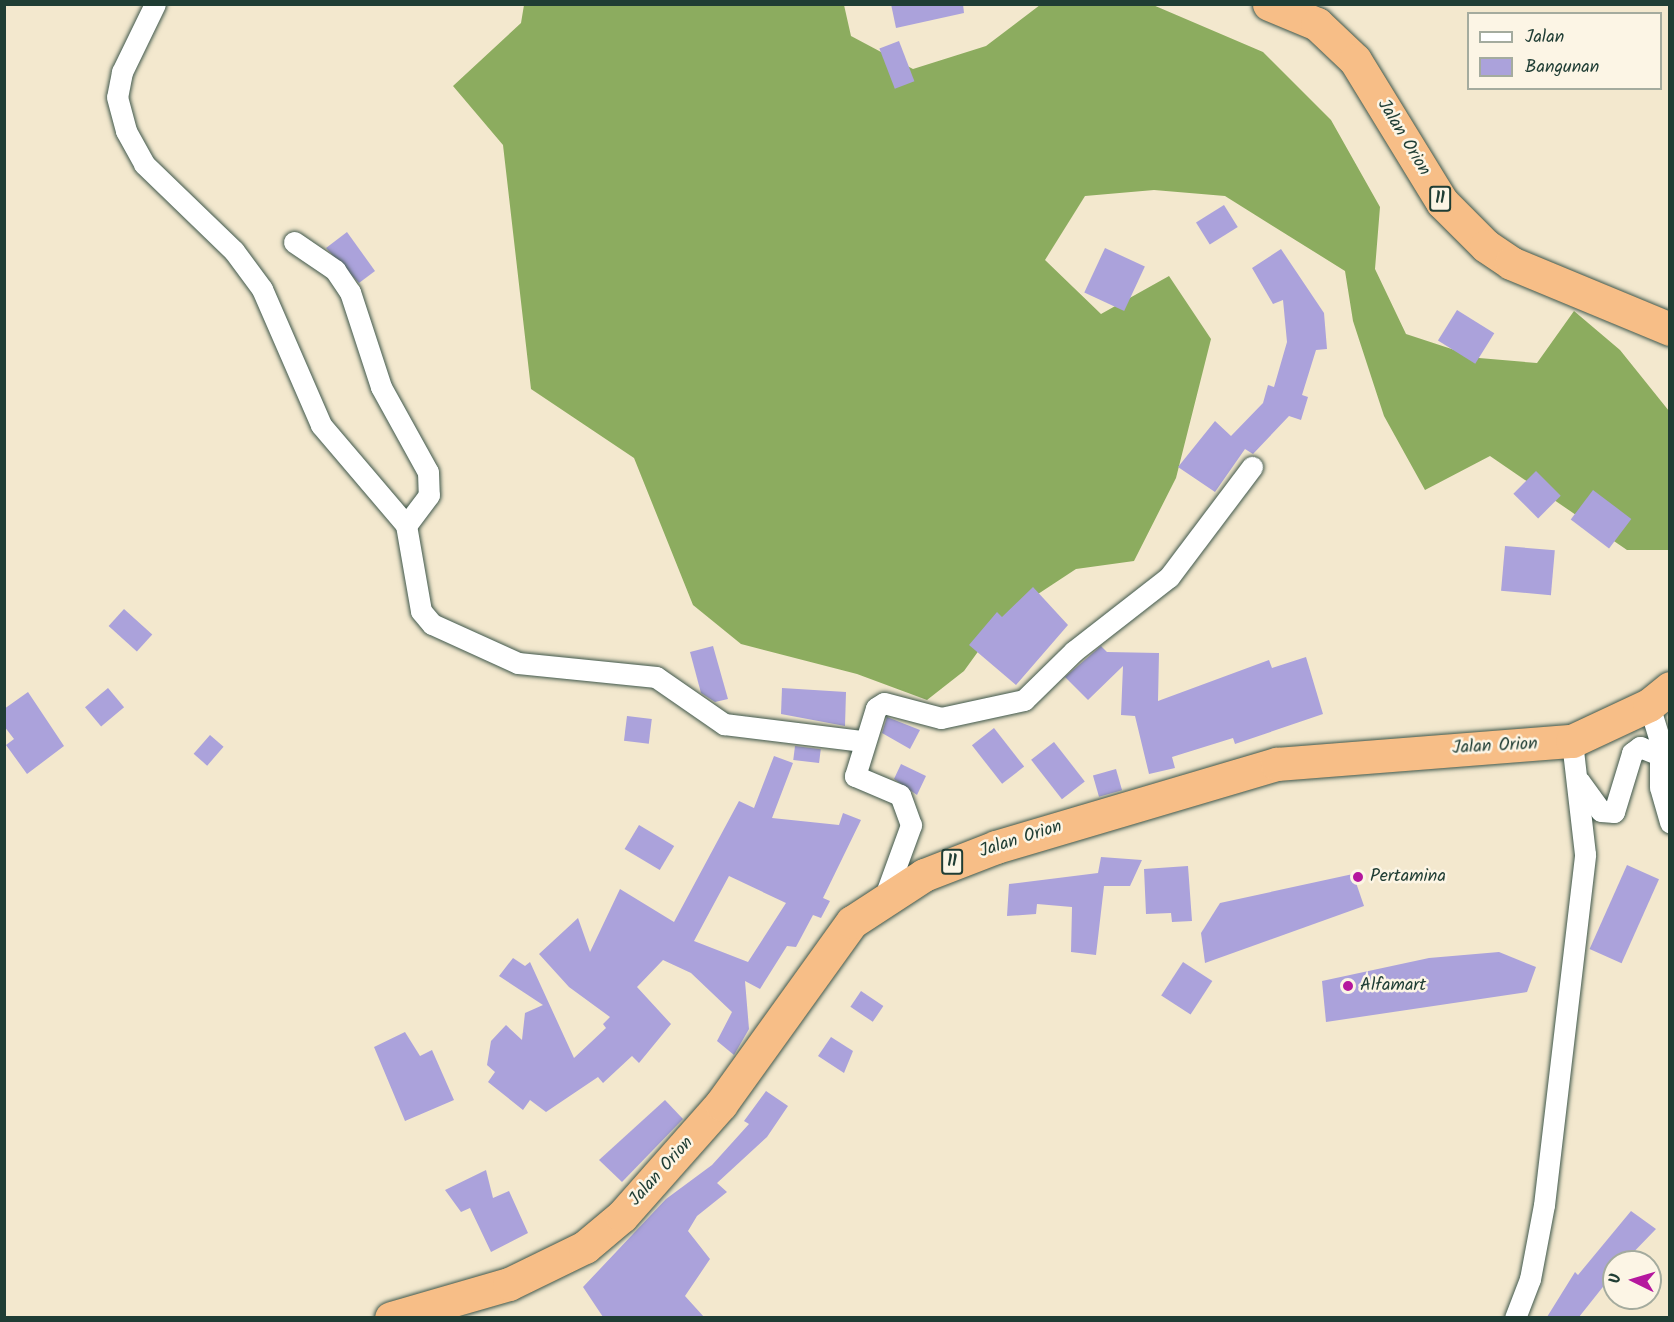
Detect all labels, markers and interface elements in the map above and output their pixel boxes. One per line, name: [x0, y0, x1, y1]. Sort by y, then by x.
legend: [1467, 12, 1662, 90]
text: Jalan: [1525, 23, 1564, 52]
text: Bangunan: [1525, 53, 1599, 82]
street label: Jalan Orion: [1372, 96, 1434, 180]
road number: 11: [1428, 186, 1452, 212]
street label: Jalan Orion: [1452, 734, 1538, 760]
street label: Jalan Orion: [977, 817, 1065, 863]
road number: 11: [940, 849, 964, 875]
place label: Pertamina: [1370, 866, 1446, 888]
marker: Pertamina: [1351, 870, 1365, 884]
place label: Alfamart: [1360, 975, 1426, 997]
marker: Alfamart: [1341, 979, 1355, 993]
street label: Jalan Orion: [625, 1133, 699, 1211]
north arrow: [1602, 1250, 1662, 1310]
text: U: [1603, 1273, 1628, 1284]

